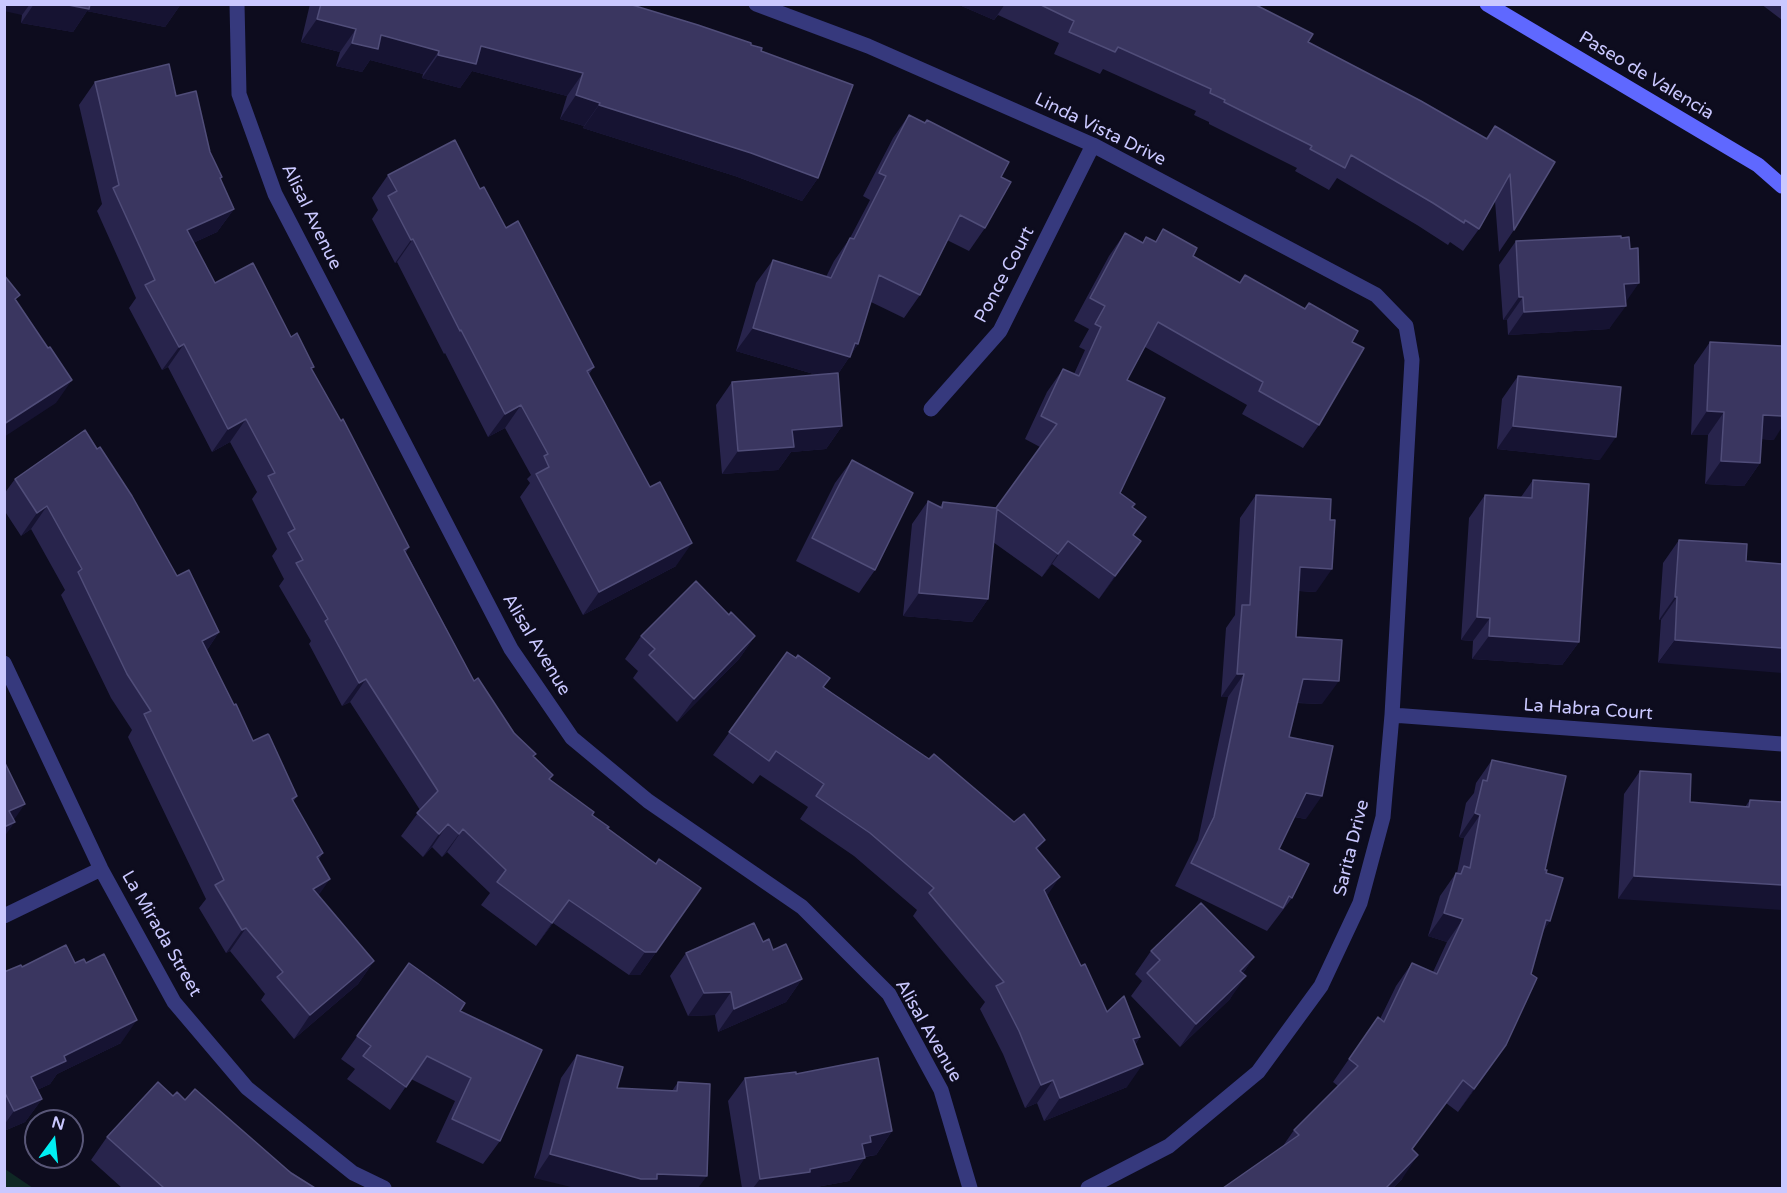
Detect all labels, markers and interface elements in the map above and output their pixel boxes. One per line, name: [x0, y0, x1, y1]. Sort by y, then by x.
street label: Paseo de Valencia: [1574, 27, 1718, 125]
street label: Linda Vista Drive: [1031, 89, 1169, 171]
street label: Alisal Avenue: [276, 161, 346, 273]
street label: Ponce Court: [971, 223, 1039, 327]
street label: Alisal Avenue: [497, 590, 575, 700]
street label: La Habra Court: [1522, 695, 1654, 725]
street label: Sarita Drive: [1330, 798, 1374, 898]
street label: La Mirada Street: [116, 867, 206, 1001]
street label: Alisal Avenue: [890, 976, 966, 1086]
north arrow: [24, 1109, 84, 1169]
text: N: [49, 1112, 67, 1135]

